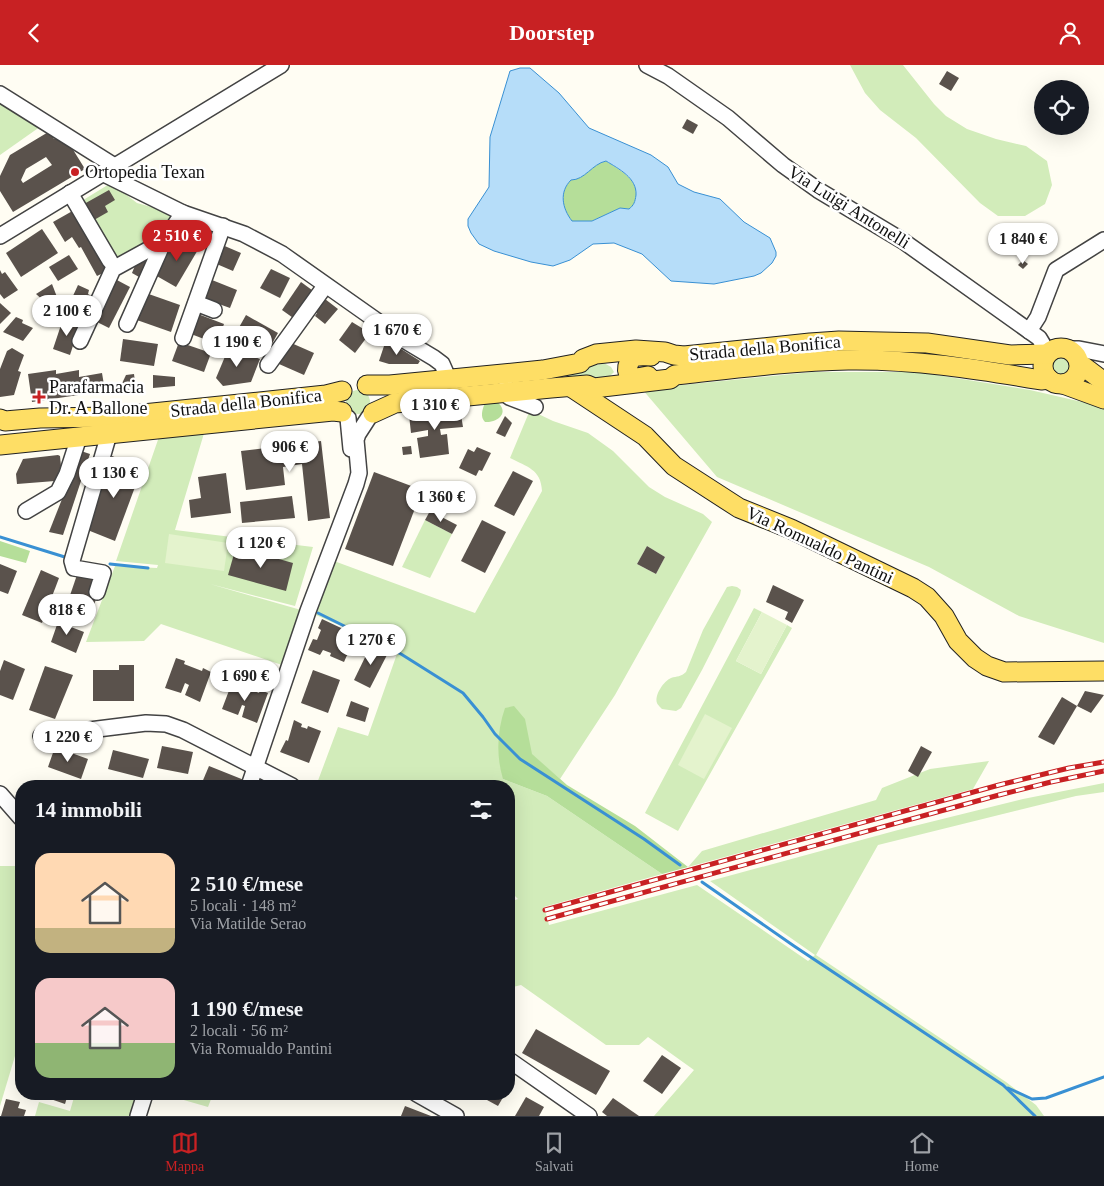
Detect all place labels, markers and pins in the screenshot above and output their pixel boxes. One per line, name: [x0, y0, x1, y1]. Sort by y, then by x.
place label: Ortopedia Texan: [85, 162, 205, 182]
marker: Ortopedia Texan: [69, 166, 81, 178]
pin: 2 510 €: [131, 219, 223, 262]
pin: 1 840 €: [977, 223, 1069, 265]
pin: 2 100 €: [21, 295, 113, 337]
pin: 1 670 €: [351, 313, 443, 356]
pin: 1 190 €: [191, 325, 283, 368]
place label: Parafarmacia Dr. A Ballone: [49, 377, 148, 418]
pin: 1 310 €: [389, 389, 481, 431]
marker: Parafarmacia Dr. A Ballone: [33, 391, 45, 403]
pin: 906 €: [255, 431, 325, 473]
pin: 1 130 €: [68, 457, 160, 499]
pin: 1 360 €: [395, 481, 487, 523]
pin: 1 120 €: [215, 527, 307, 569]
pin: 818 €: [32, 593, 102, 636]
pin: 1 270 €: [325, 623, 417, 666]
pin: 1 690 €: [199, 659, 291, 702]
pin: 1 220 €: [22, 721, 114, 763]

